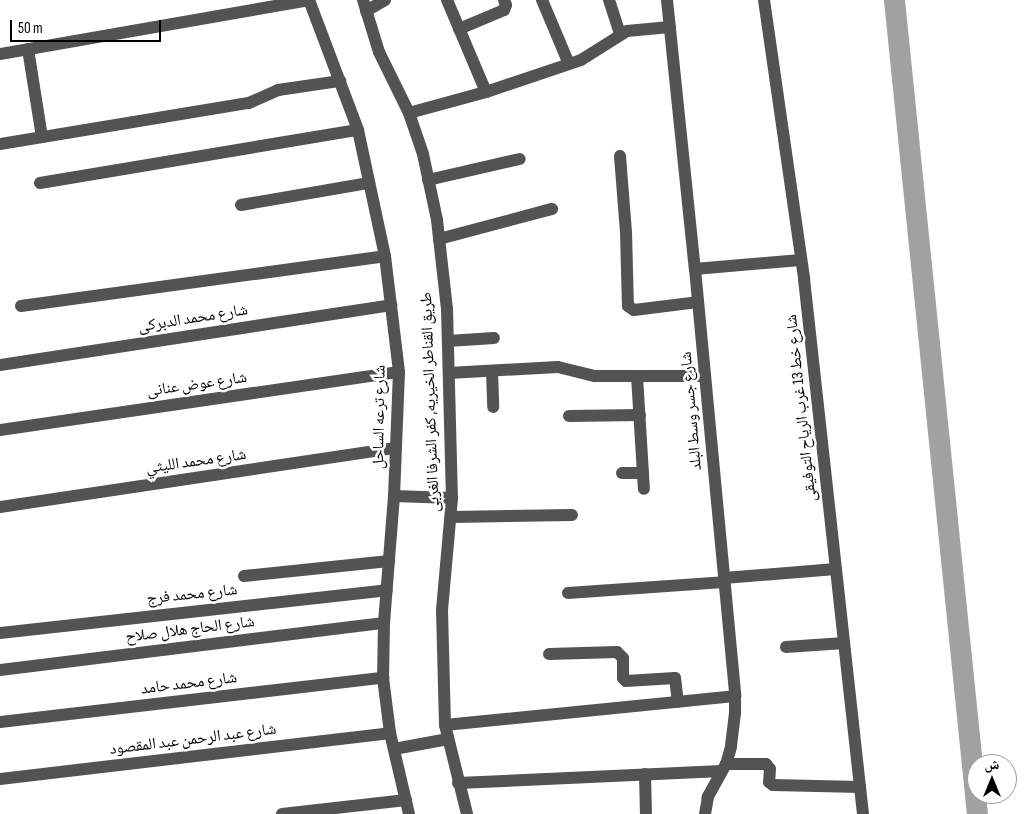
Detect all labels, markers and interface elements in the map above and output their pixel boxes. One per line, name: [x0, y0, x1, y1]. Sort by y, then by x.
scale bar: [12, 10, 164, 42]
text: 50 m: [18, 19, 43, 38]
street label: طريق القناطر الخيريه, كفر الشرفا الغربى: [418, 291, 444, 513]
street label: شارع محمد الدبركى: [137, 301, 249, 337]
street label: شارع خط 13 غرب الرياح التوفيقى: [783, 313, 821, 503]
street label: شارع جسر وسط البلد: [677, 351, 707, 471]
street label: شارع ترعه الساحل: [369, 365, 391, 469]
street label: شارع عوض عنانى: [146, 368, 248, 402]
street label: شارع محمد الليثي: [145, 445, 247, 479]
street label: شارع محمد فرج: [146, 581, 238, 609]
street label: شارع الحاج هلال صلاح: [124, 613, 256, 647]
street label: شارع محمد حامد: [140, 669, 238, 699]
street label: شارع عبد الرحمن عبد المقصود: [109, 720, 277, 760]
north arrow: [967, 754, 1017, 804]
text: ش: [985, 756, 999, 773]

